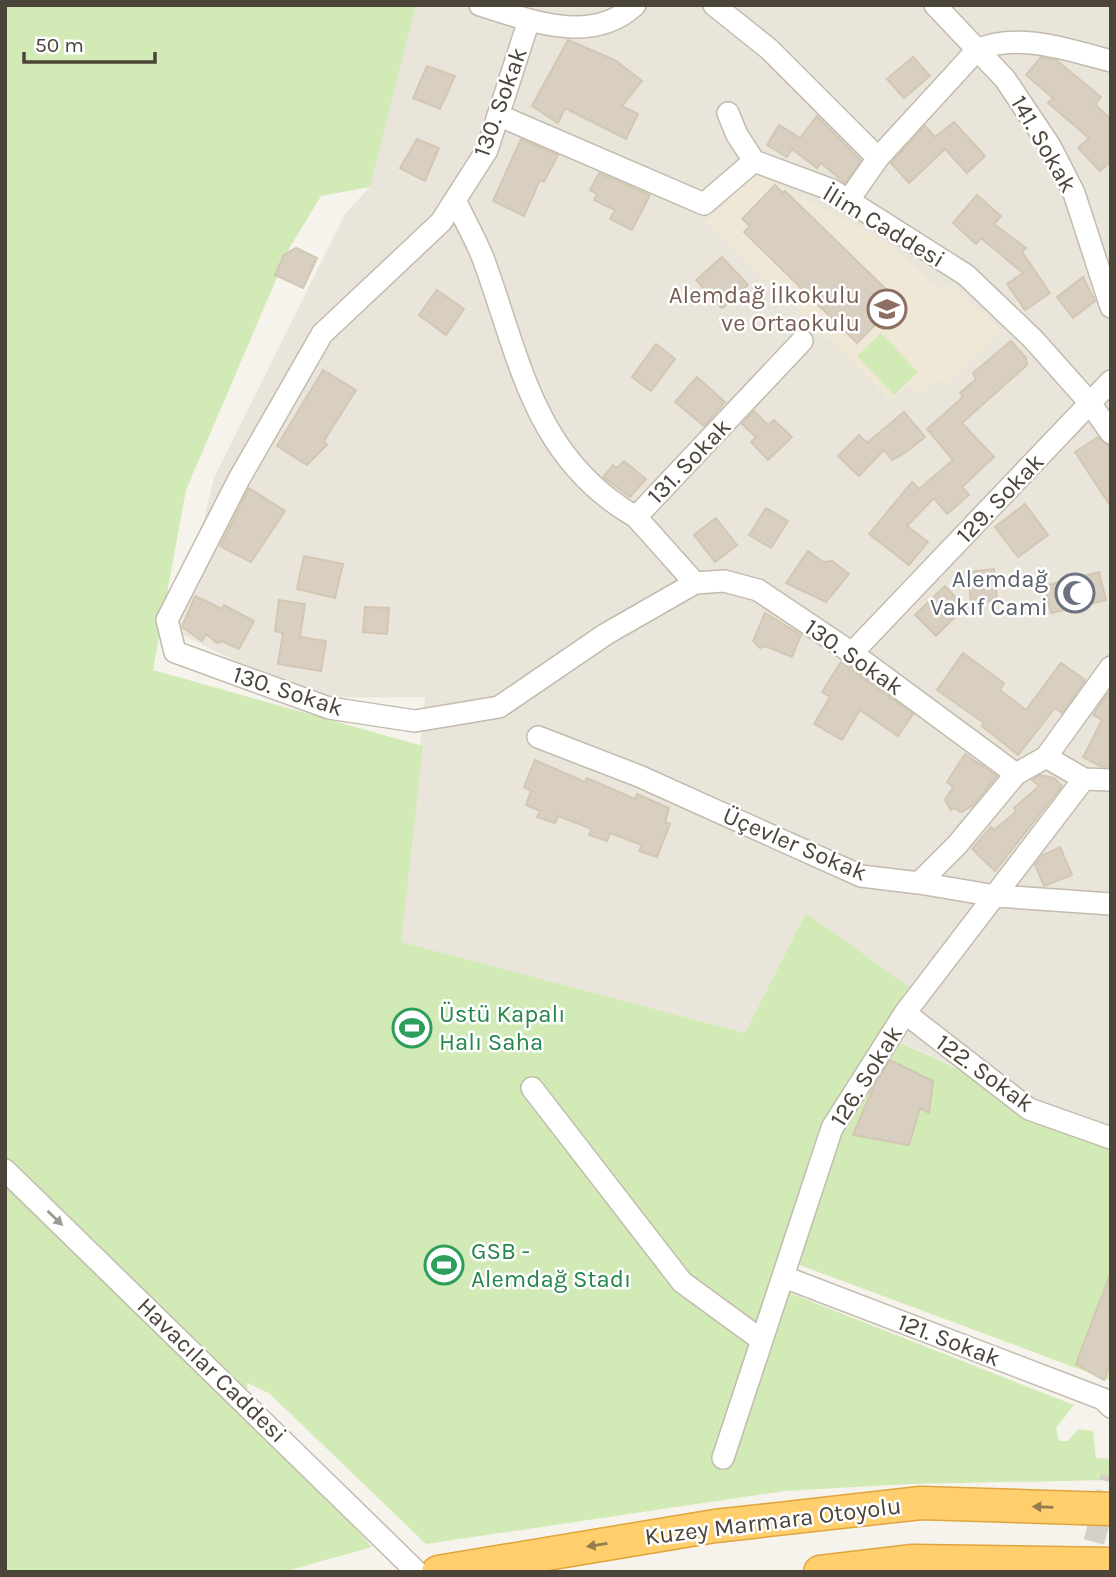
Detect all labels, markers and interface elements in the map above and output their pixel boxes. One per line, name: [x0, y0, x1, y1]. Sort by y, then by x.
scale bar: [24, 21, 156, 65]
text: 50 m: [35, 33, 84, 57]
street label: 130. Sokak: [467, 44, 533, 160]
street label: 141. Sokak: [1005, 91, 1083, 197]
street label: İlim Caddesi: [818, 179, 950, 273]
place label: Alemdağ İlkokulu ve Ortaokulu: [669, 281, 860, 337]
school or university icon: Alemdağ İlkokulu ve Ortaokulu: [866, 288, 908, 330]
street label: 131. Sokak: [641, 412, 737, 510]
street label: 129. Sokak: [950, 447, 1050, 549]
place label: Alemdağ Vakıf Cami: [930, 565, 1048, 621]
mosque icon: Alemdağ Vakıf Cami: [1054, 572, 1096, 614]
street label: 130. Sokak: [799, 613, 909, 701]
street label: 130. Sokak: [229, 660, 347, 722]
street label: Üçevler Sokak: [719, 801, 871, 887]
place label: Üstü Kapalı Halı Saha: [439, 1000, 565, 1056]
sports icon: Üstü Kapalı Halı Saha: [391, 1007, 433, 1049]
street label: 126. Sokak: [824, 1020, 908, 1132]
street label: 122. Sokak: [931, 1028, 1039, 1118]
one-way arrow: [46, 1209, 63, 1226]
place label: GSB - Alemdağ Stadı: [471, 1237, 631, 1293]
sports icon: GSB - Alemdağ Stadı: [423, 1244, 465, 1286]
street label: Havacılar Caddesi: [131, 1292, 293, 1448]
street label: 121. Sokak: [894, 1308, 1004, 1372]
street label: Kuzey Marmara Otoyolu: [643, 1491, 903, 1551]
one-way arrow: [1031, 1501, 1053, 1513]
one-way arrow: [586, 1540, 608, 1551]

